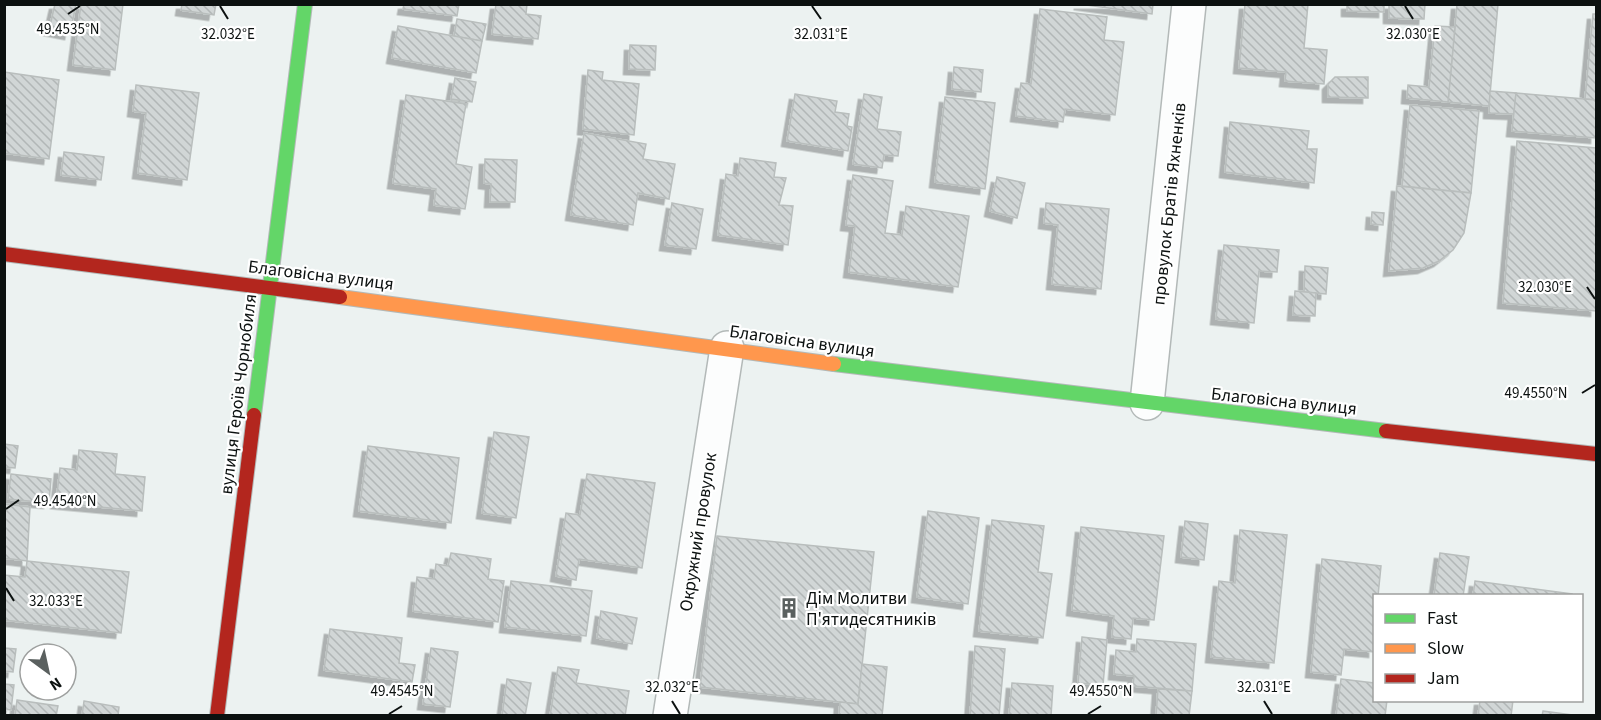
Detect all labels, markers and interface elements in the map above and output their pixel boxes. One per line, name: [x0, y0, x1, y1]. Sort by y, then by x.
text: 49.4535°N: [36, 19, 100, 40]
text: 32.032°E: [201, 24, 255, 45]
text: 32.031°E: [794, 24, 848, 45]
text: 32.030°E: [1386, 24, 1440, 45]
street label: провулок Братів Яхненків: [1146, 102, 1193, 307]
street label: Благовісна вулиця: [247, 254, 395, 297]
text: 32.030°E: [1518, 277, 1572, 298]
street label: вулиця Героїв Чорнобиля: [214, 292, 263, 496]
street label: Благовісна вулиця: [728, 319, 876, 364]
street label: Благовісна вулиця: [1210, 381, 1358, 422]
text: 49.4550°N: [1504, 383, 1568, 404]
street label: Окружний провулок: [674, 451, 723, 613]
text: 49.4540°N: [33, 491, 97, 512]
place label: Дім Молитви П'ятидесятників: [806, 586, 936, 632]
text: 32.033°E: [29, 591, 83, 612]
legend: [1373, 594, 1583, 702]
building icon: Дім Молитви П'ятидесятників: [777, 596, 801, 620]
text: Fast: [1427, 606, 1458, 631]
text: Slow: [1427, 636, 1464, 661]
north arrow: [18, 642, 78, 702]
text: Jam: [1427, 666, 1460, 691]
text: N: [45, 672, 66, 696]
text: 32.032°E: [645, 677, 699, 698]
text: 32.031°E: [1237, 677, 1291, 698]
text: 49.4545°N: [370, 681, 434, 702]
text: 49.4550°N: [1069, 681, 1133, 702]

